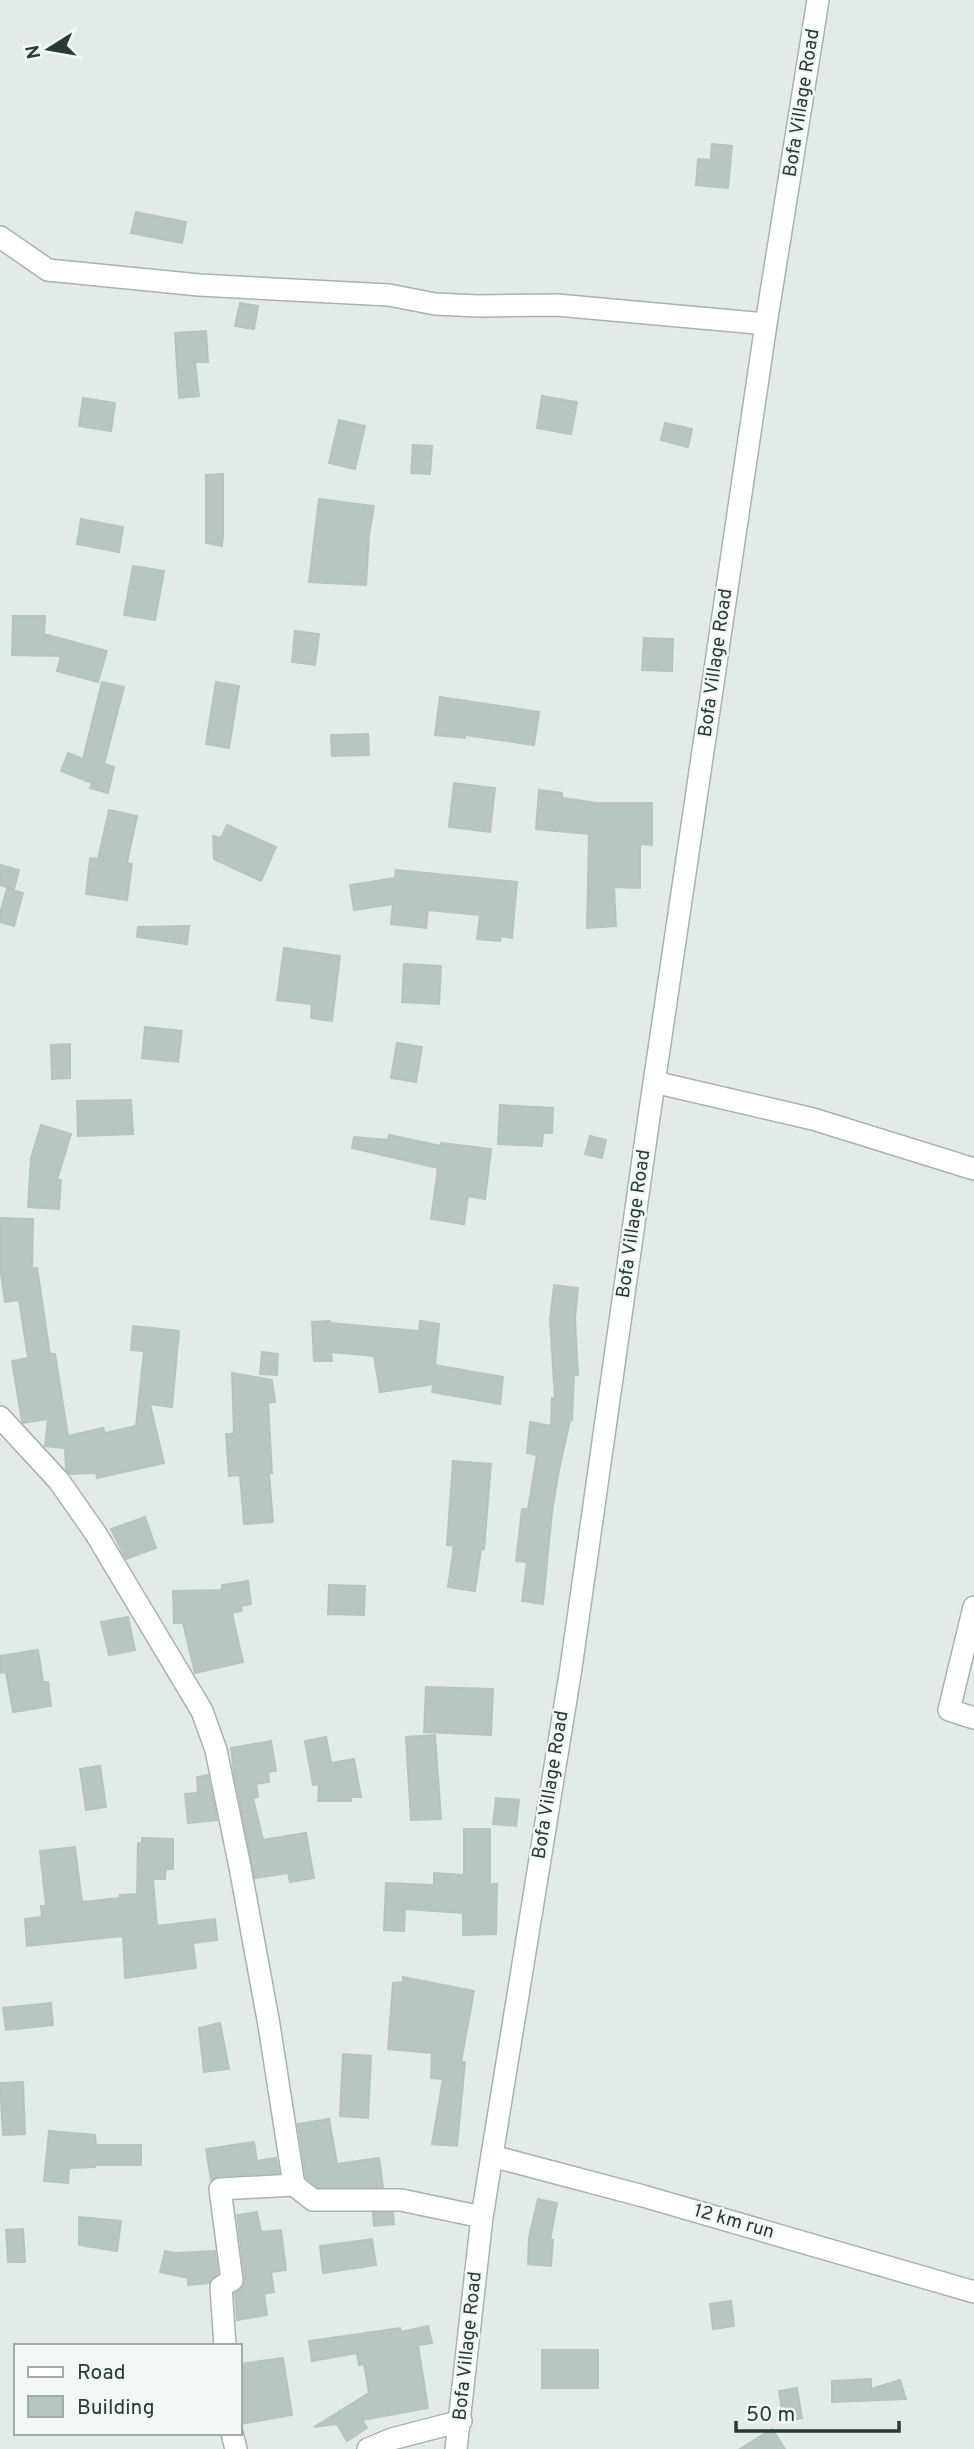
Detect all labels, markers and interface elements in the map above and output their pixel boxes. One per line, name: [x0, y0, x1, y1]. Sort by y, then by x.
north arrow: [14, 14, 84, 84]
street label: Bofa Village Road: [778, 27, 826, 179]
text: N: [21, 43, 47, 61]
street label: Bofa Village Road: [694, 587, 738, 739]
street label: Bofa Village Road: [612, 1148, 656, 1300]
street label: Bofa Village Road: [527, 1709, 575, 1861]
street label: 12 km run: [691, 2199, 777, 2245]
street label: Bofa Village Road: [448, 2270, 488, 2422]
legend: [14, 2344, 242, 2435]
text: Road: [77, 2360, 126, 2387]
scale bar: [736, 2390, 899, 2434]
text: Building: [77, 2395, 155, 2422]
text: 50 m: [746, 2402, 795, 2429]

